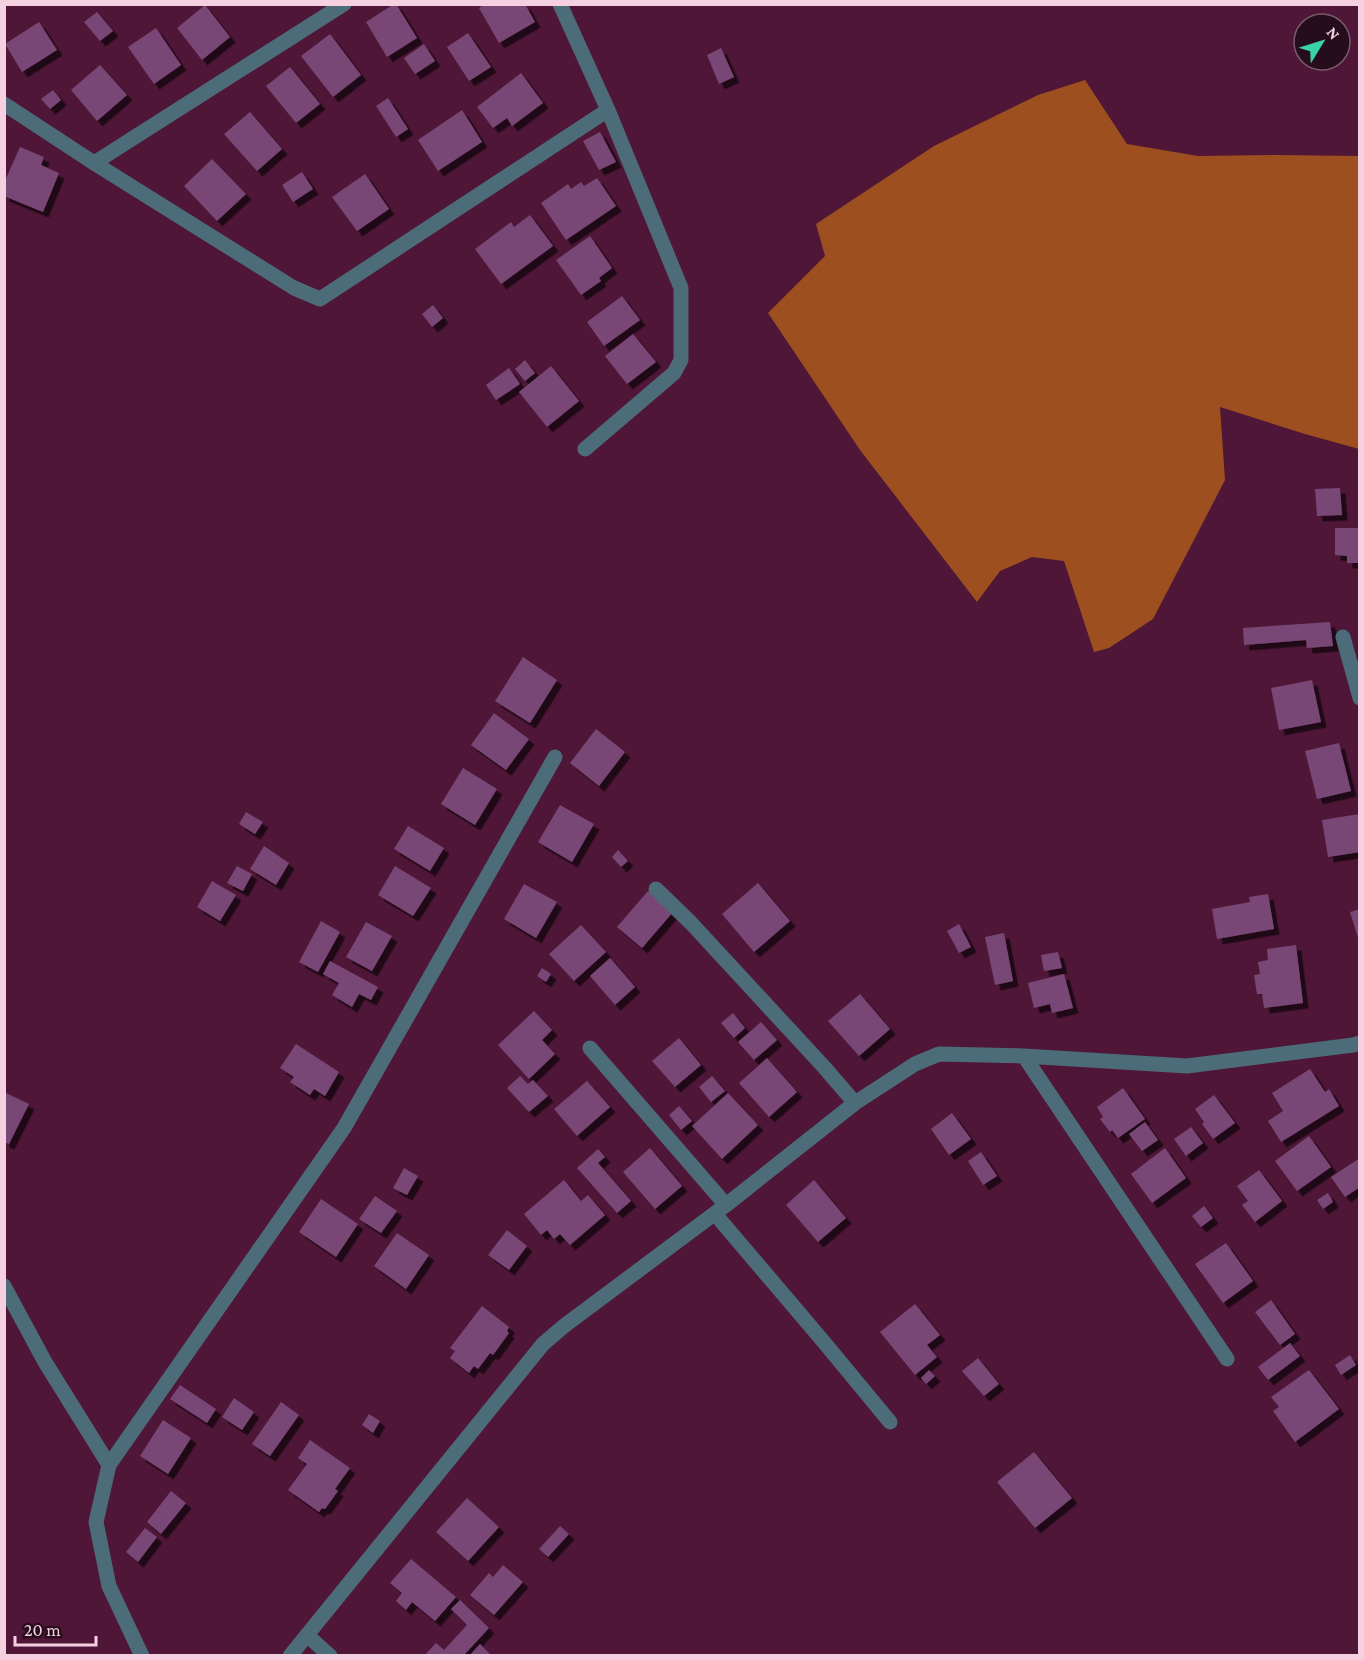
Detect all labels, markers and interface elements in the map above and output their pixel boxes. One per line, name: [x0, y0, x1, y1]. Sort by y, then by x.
north arrow: [1292, 12, 1352, 72]
text: N: [1323, 24, 1344, 43]
scale bar: [15, 1609, 96, 1647]
text: 20 m: [24, 1620, 61, 1640]

